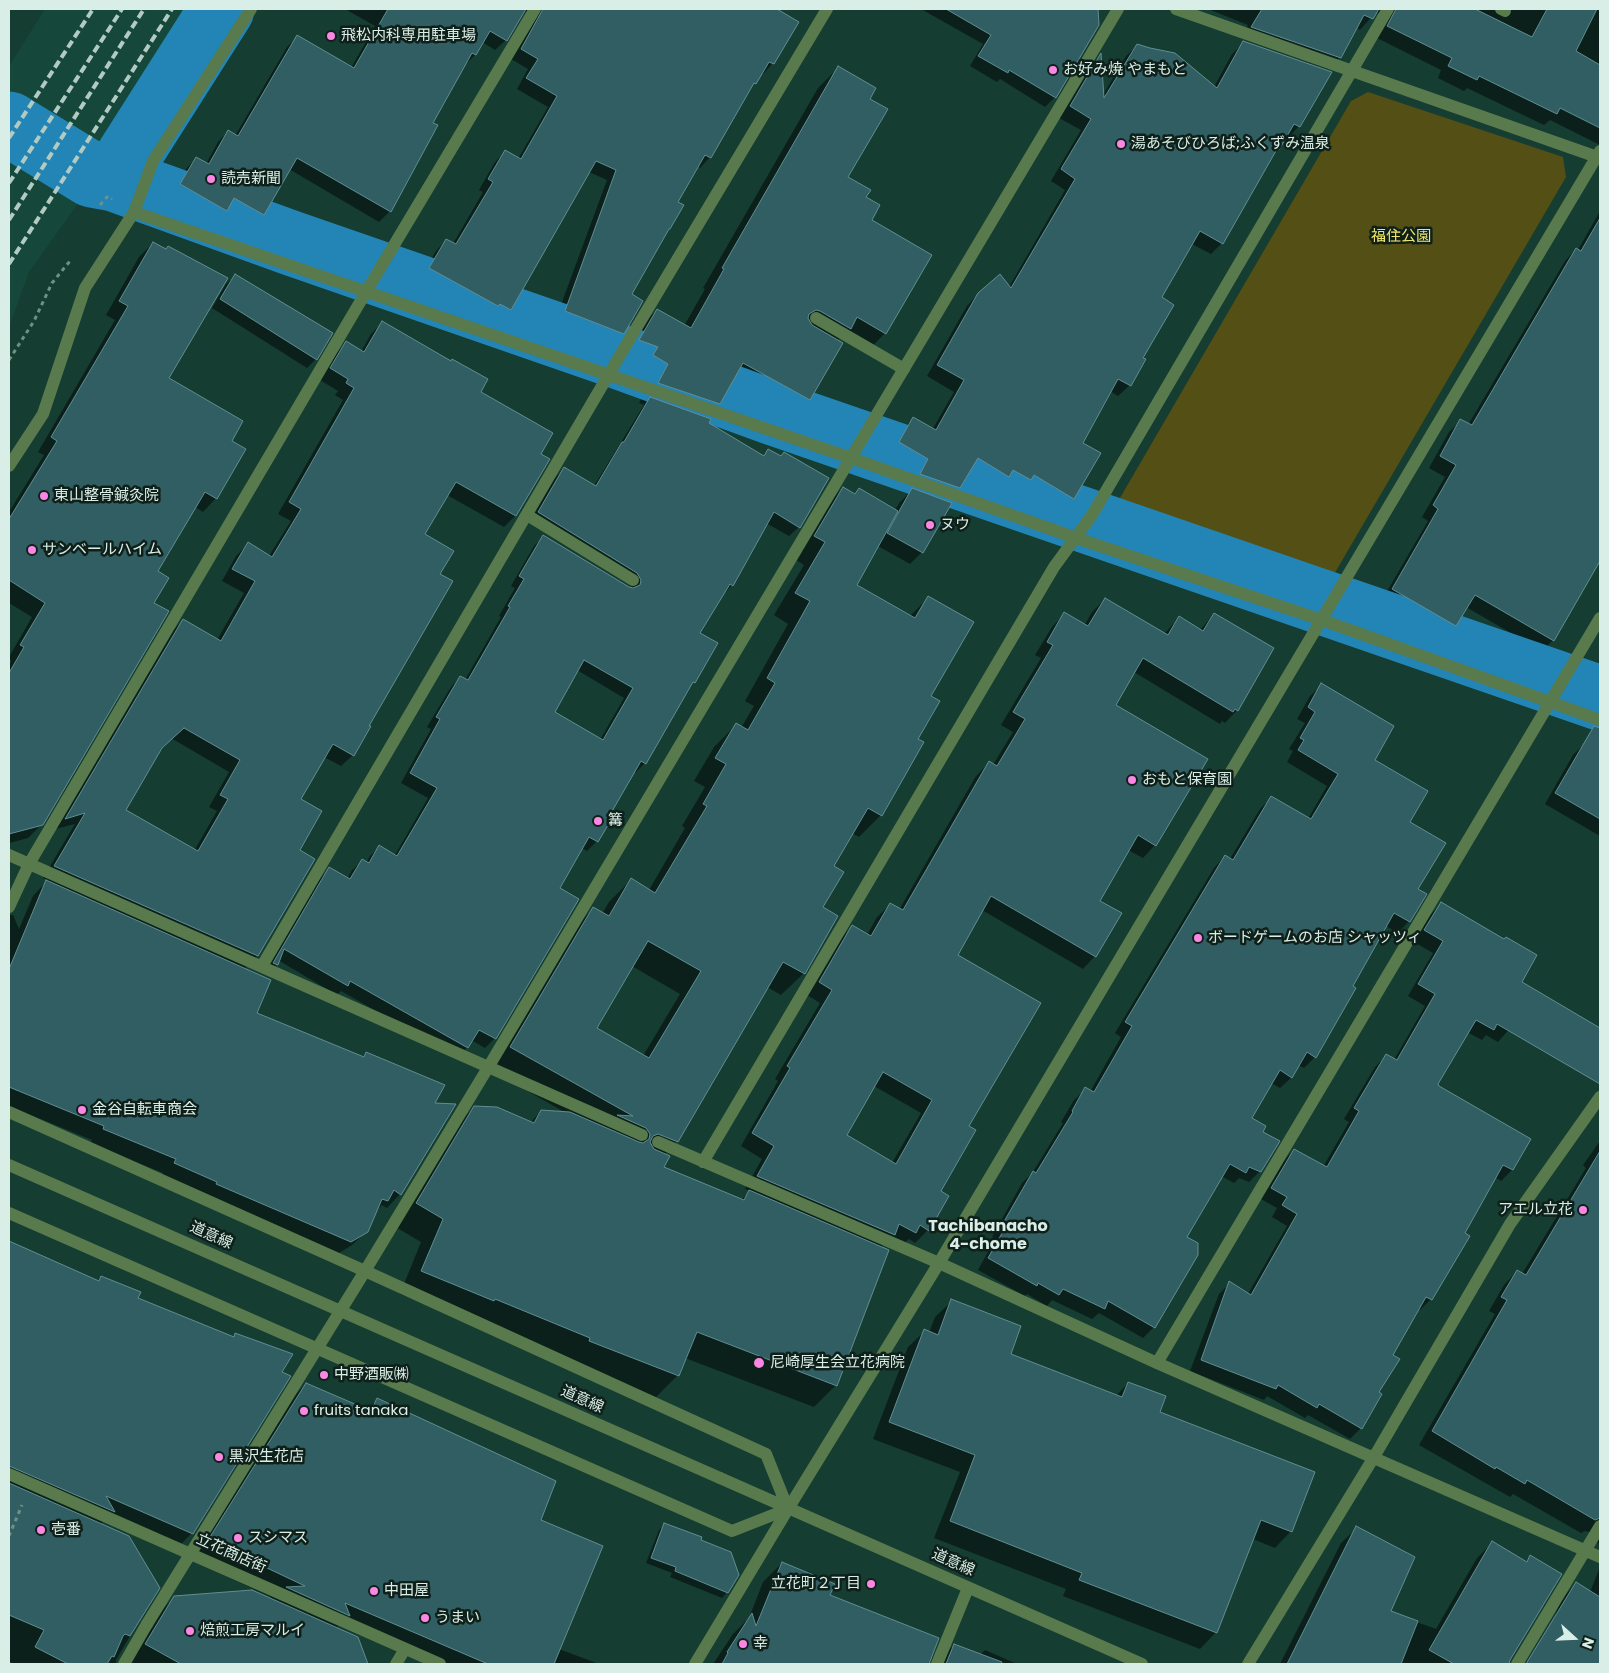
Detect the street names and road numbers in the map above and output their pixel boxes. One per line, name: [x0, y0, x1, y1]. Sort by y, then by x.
street label: 道意線: [187, 1219, 235, 1253]
street label: 道意線: [558, 1383, 606, 1417]
street label: 立花商店街: [193, 1531, 269, 1577]
street label: 道意線: [929, 1546, 977, 1580]

